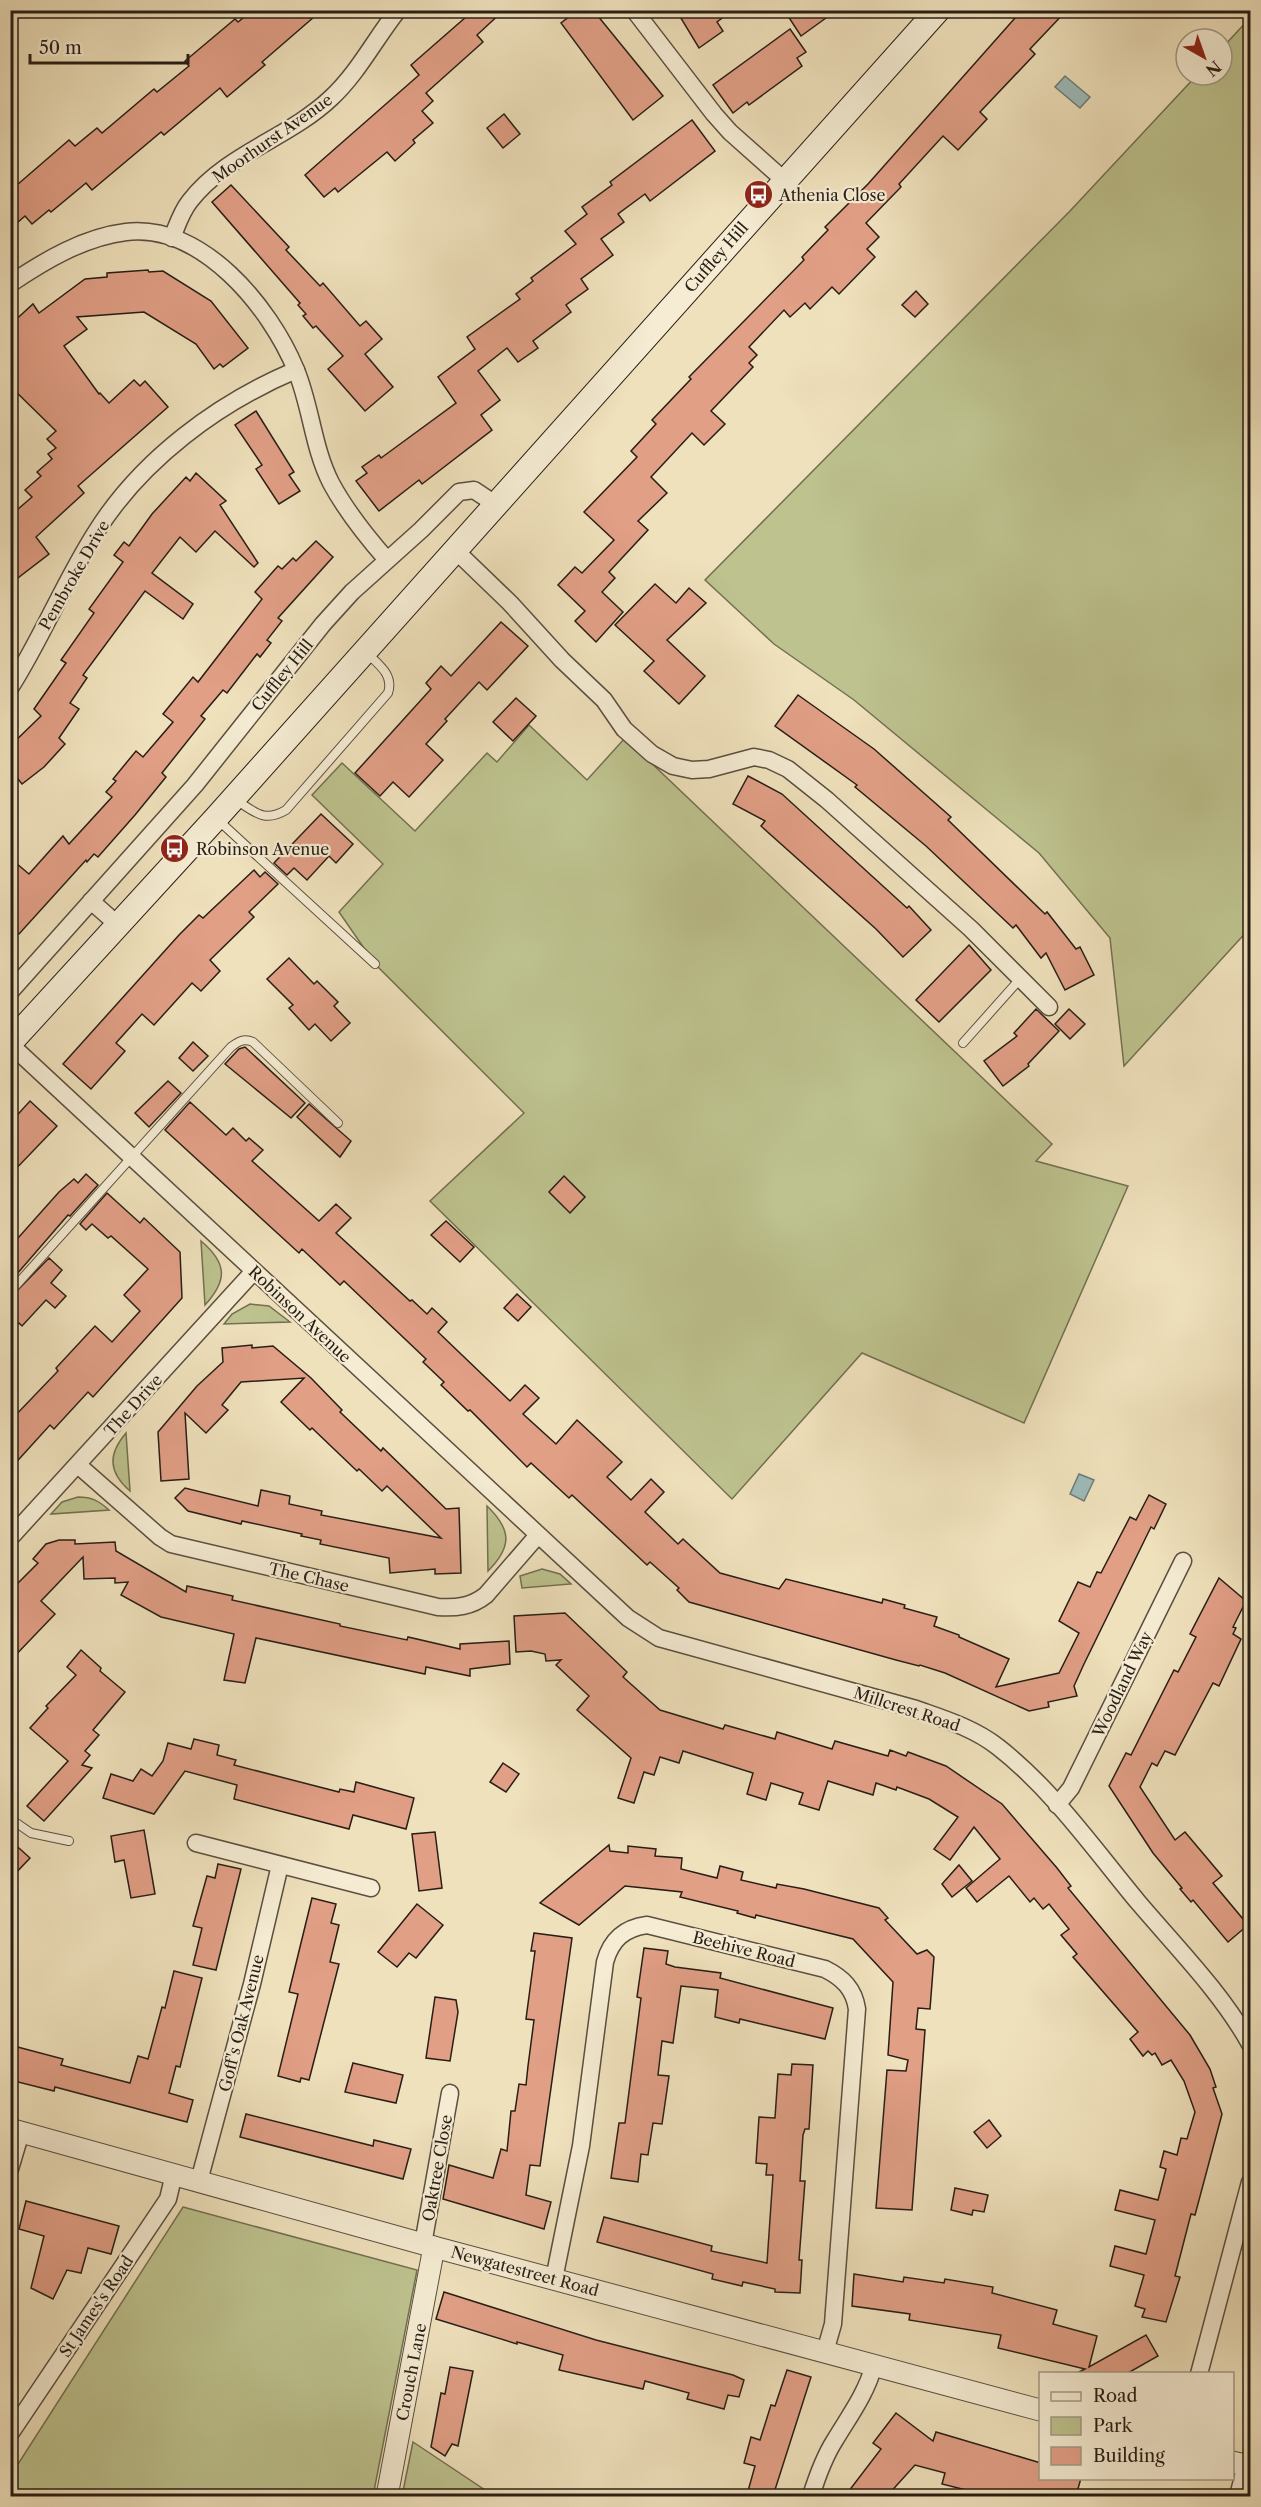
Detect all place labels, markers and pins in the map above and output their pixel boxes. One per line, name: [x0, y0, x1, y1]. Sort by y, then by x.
bus stop icon: Athenia Close: [742, 179, 774, 211]
place label: Athenia Close: [778, 185, 886, 205]
bus stop icon: Robinson Avenue: [159, 833, 191, 865]
place label: Robinson Avenue: [196, 839, 329, 859]

